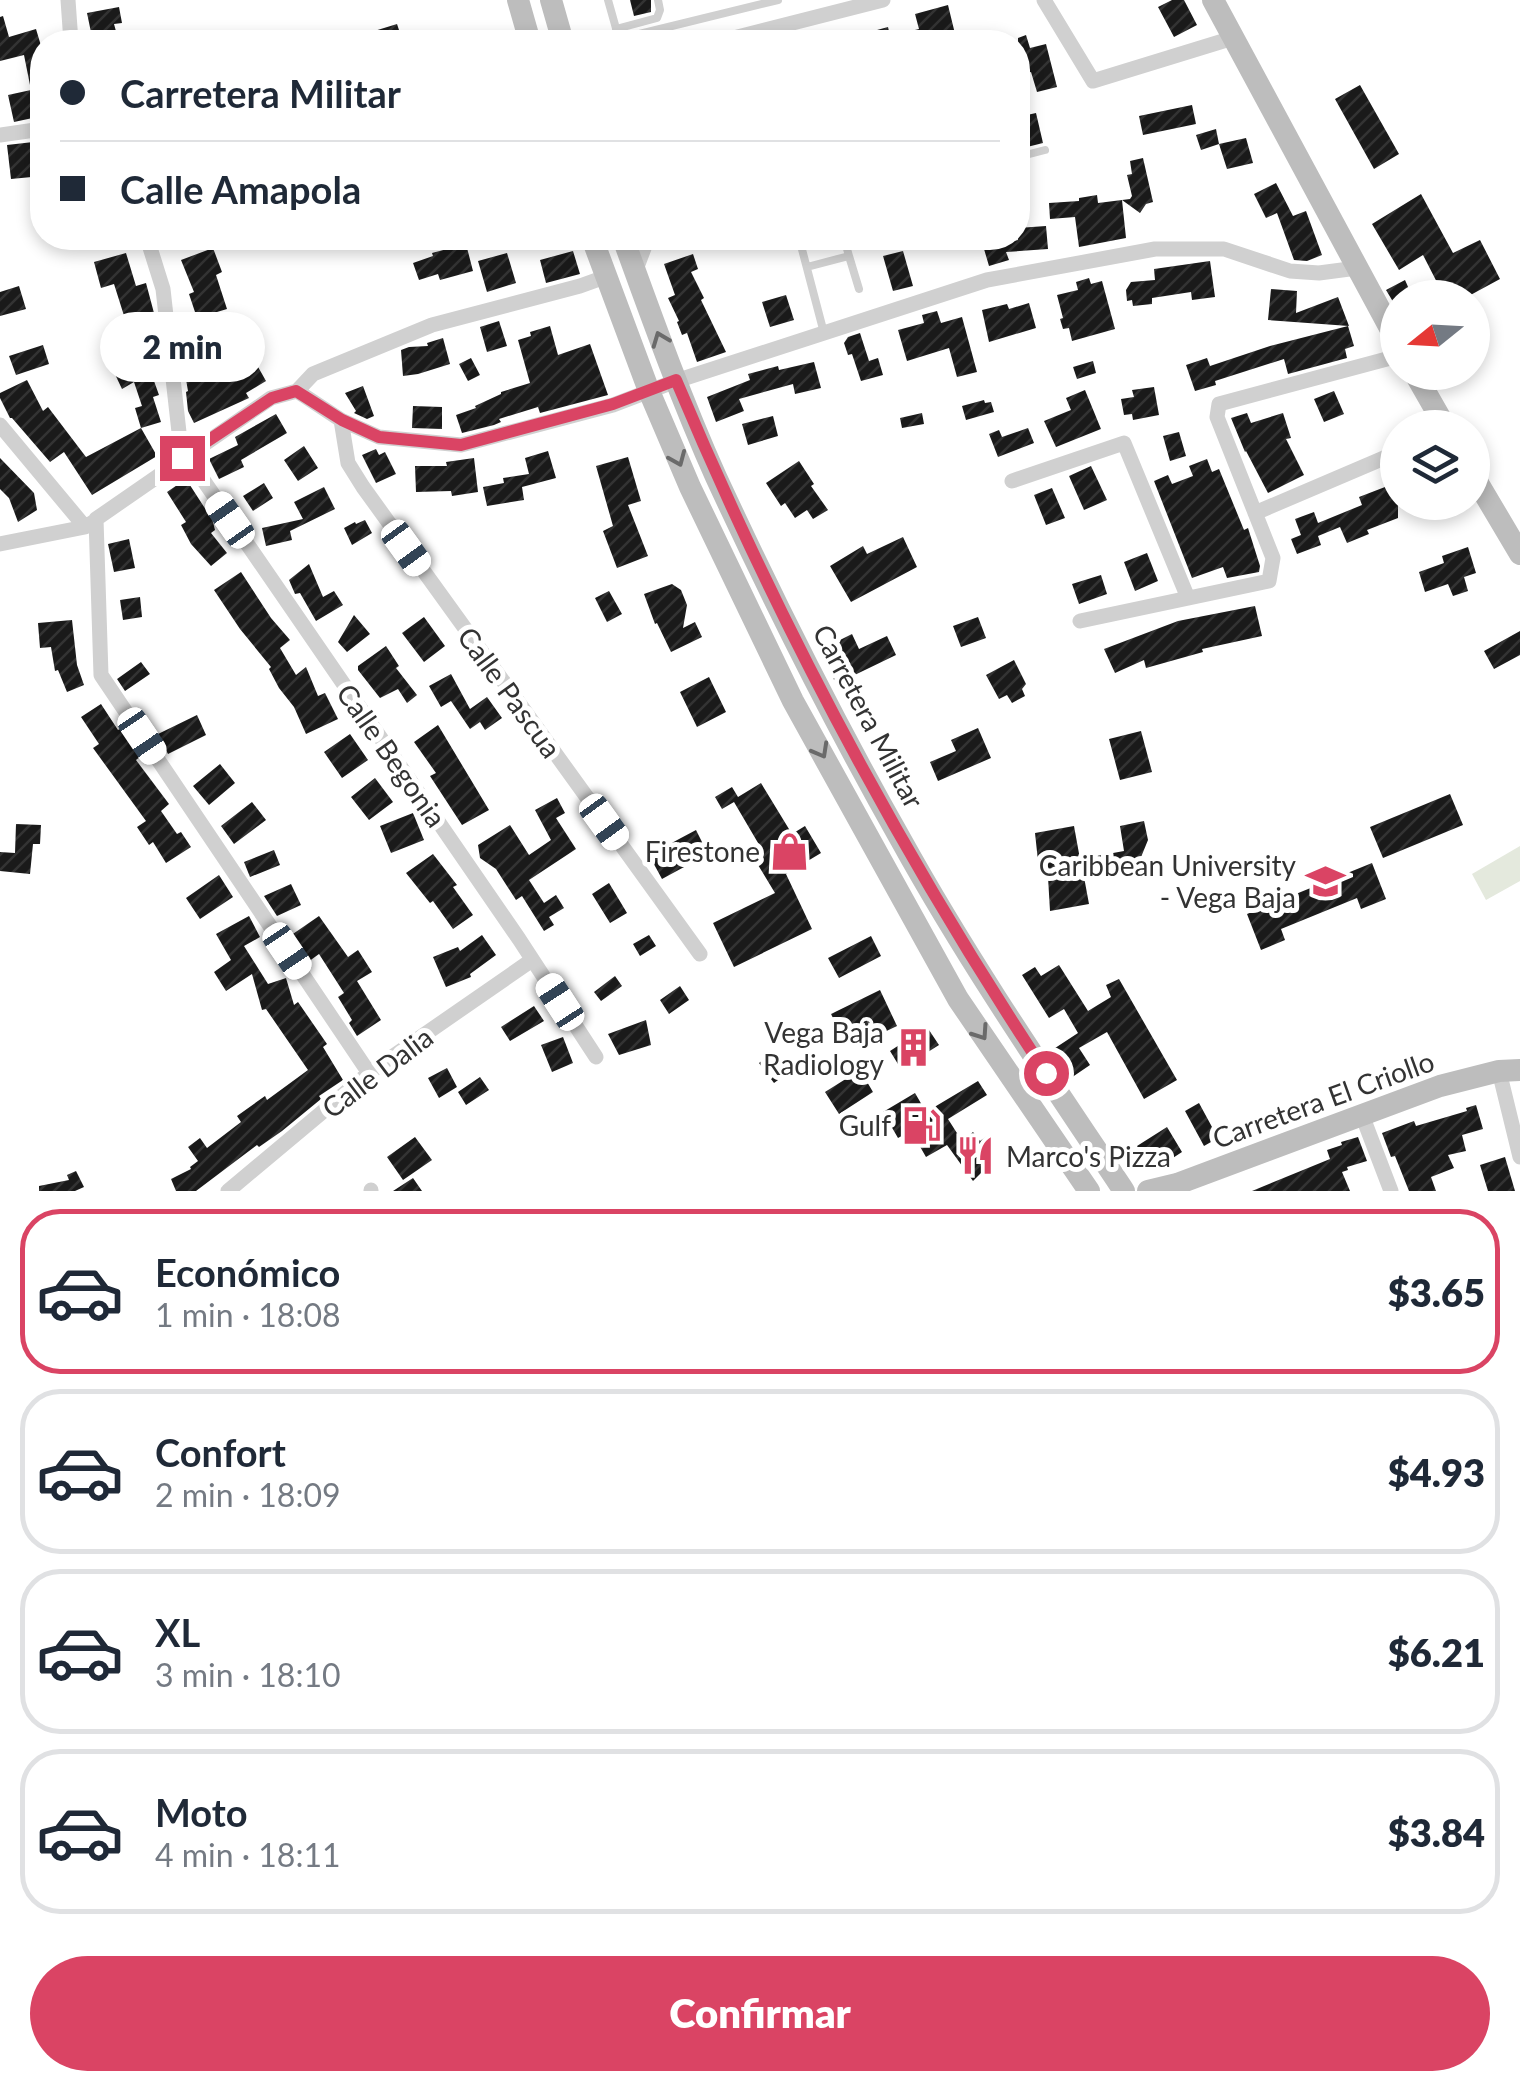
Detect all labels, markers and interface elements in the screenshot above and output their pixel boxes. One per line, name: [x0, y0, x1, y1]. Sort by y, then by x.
text: Carretera Militar: [120, 70, 401, 116]
text: Calle Amapola: [120, 166, 361, 212]
north arrow: [1380, 280, 1490, 390]
map controls: [1380, 280, 1490, 520]
callout: 2 min: [100, 313, 264, 383]
text: 2 min: [143, 327, 222, 366]
one-way arrow: [651, 331, 672, 348]
button: layers: [1380, 410, 1490, 520]
route end: [160, 436, 205, 481]
one-way arrow: [666, 449, 686, 467]
car: [201, 487, 259, 553]
car: [376, 515, 436, 581]
street label: Carretera Militar: [806, 618, 932, 814]
street label: Calle Pascua: [451, 620, 569, 764]
street label: Calle Begonia: [330, 677, 454, 833]
car: [113, 703, 171, 769]
one-way arrow: [808, 740, 828, 758]
car: [574, 789, 634, 855]
shop icon: Firestone: [769, 830, 811, 872]
place label: Firestone: [645, 834, 760, 868]
place label: Caribbean University - Vega Baja: [1039, 848, 1297, 914]
school or university icon: Caribbean University - Vega Baja: [1305, 860, 1347, 902]
car: [258, 918, 316, 984]
car: [531, 969, 589, 1035]
place label: Vega Baja Radiology: [763, 1015, 885, 1081]
street label: Calle Dalia: [315, 1019, 439, 1125]
one-way arrow: [969, 1022, 987, 1041]
building icon: Vega Baja Radiology: [893, 1027, 935, 1069]
street label: Carretera El Criollo: [1208, 1043, 1438, 1155]
route start: [1024, 1051, 1069, 1096]
fuel station icon: Gulf: [900, 1104, 942, 1146]
place label: Gulf: [839, 1108, 891, 1142]
restaurant icon: Marco's Pizza: [955, 1135, 997, 1177]
place label: Marco's Pizza: [1006, 1139, 1171, 1173]
icon: car: [35, 1247, 125, 1337]
text: Económico: [155, 1249, 340, 1295]
text: $3.65: [1388, 1269, 1485, 1315]
text: 1 min · 18:08: [155, 1295, 341, 1334]
icon: car: [35, 1427, 125, 1517]
text: Confort: [155, 1429, 286, 1475]
text: $4.93: [1388, 1449, 1485, 1495]
text: 2 min · 18:09: [155, 1475, 341, 1514]
icon: car: [35, 1607, 125, 1697]
text: XL: [155, 1609, 200, 1655]
text: $6.21: [1388, 1629, 1485, 1675]
text: 3 min · 18:10: [155, 1655, 341, 1694]
icon: car: [35, 1787, 125, 1877]
text: Moto: [155, 1789, 248, 1835]
text: $3.84: [1388, 1809, 1485, 1855]
text: 4 min · 18:11: [155, 1835, 341, 1874]
button: Confirmar: [30, 1956, 1490, 2071]

